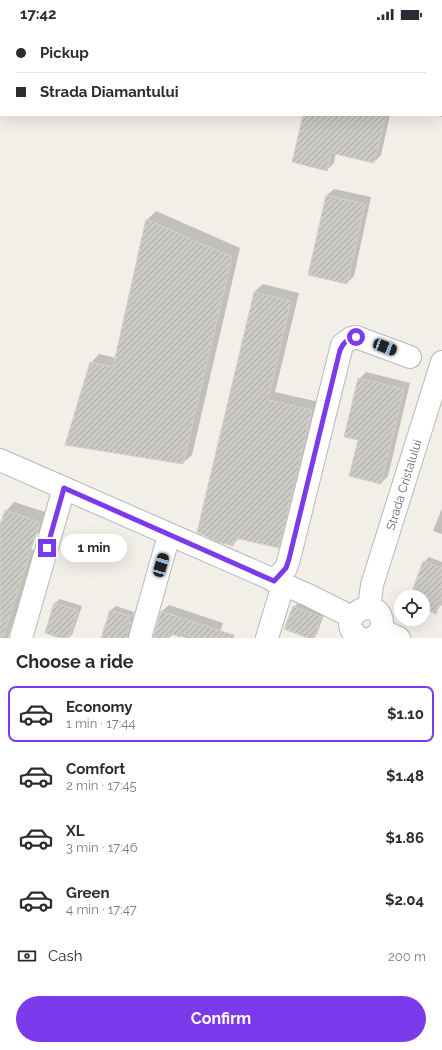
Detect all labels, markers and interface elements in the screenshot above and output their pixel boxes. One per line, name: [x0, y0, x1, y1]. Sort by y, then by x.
text: 17:42: [20, 5, 57, 23]
text: Pickup: [40, 44, 89, 62]
text: Strada Diamantului: [40, 83, 179, 101]
route start: [347, 328, 365, 346]
car: [372, 337, 398, 357]
street label: Strada Cristalului: [384, 438, 424, 532]
callout: 1 min: [61, 534, 127, 562]
route end: [38, 539, 56, 557]
text: 1 min: [78, 540, 110, 555]
car: [152, 552, 170, 578]
map controls: [394, 590, 430, 626]
button: locate: [394, 590, 430, 626]
text: Choose a ride: [16, 651, 134, 672]
icon: car: [18, 696, 54, 732]
text: Economy: [66, 698, 133, 716]
text: $1.10: [387, 705, 424, 723]
text: 1 min · 17:44: [66, 716, 135, 731]
icon: car: [18, 758, 54, 794]
text: Comfort: [66, 760, 125, 778]
text: $1.48: [386, 767, 424, 785]
text: 2 min · 17:45: [66, 778, 137, 793]
icon: car: [18, 820, 54, 856]
text: XL: [66, 822, 84, 840]
text: $1.86: [386, 829, 424, 847]
text: 3 min · 17:46: [66, 840, 138, 855]
icon: car: [18, 882, 54, 918]
text: Green: [66, 884, 110, 902]
text: $2.04: [385, 891, 424, 909]
text: 4 min · 17:47: [66, 902, 137, 917]
icon: cash: [16, 945, 38, 967]
text: Cash: [48, 947, 82, 965]
text: 200 m: [388, 949, 426, 964]
button: Confirm: [16, 996, 426, 1042]

